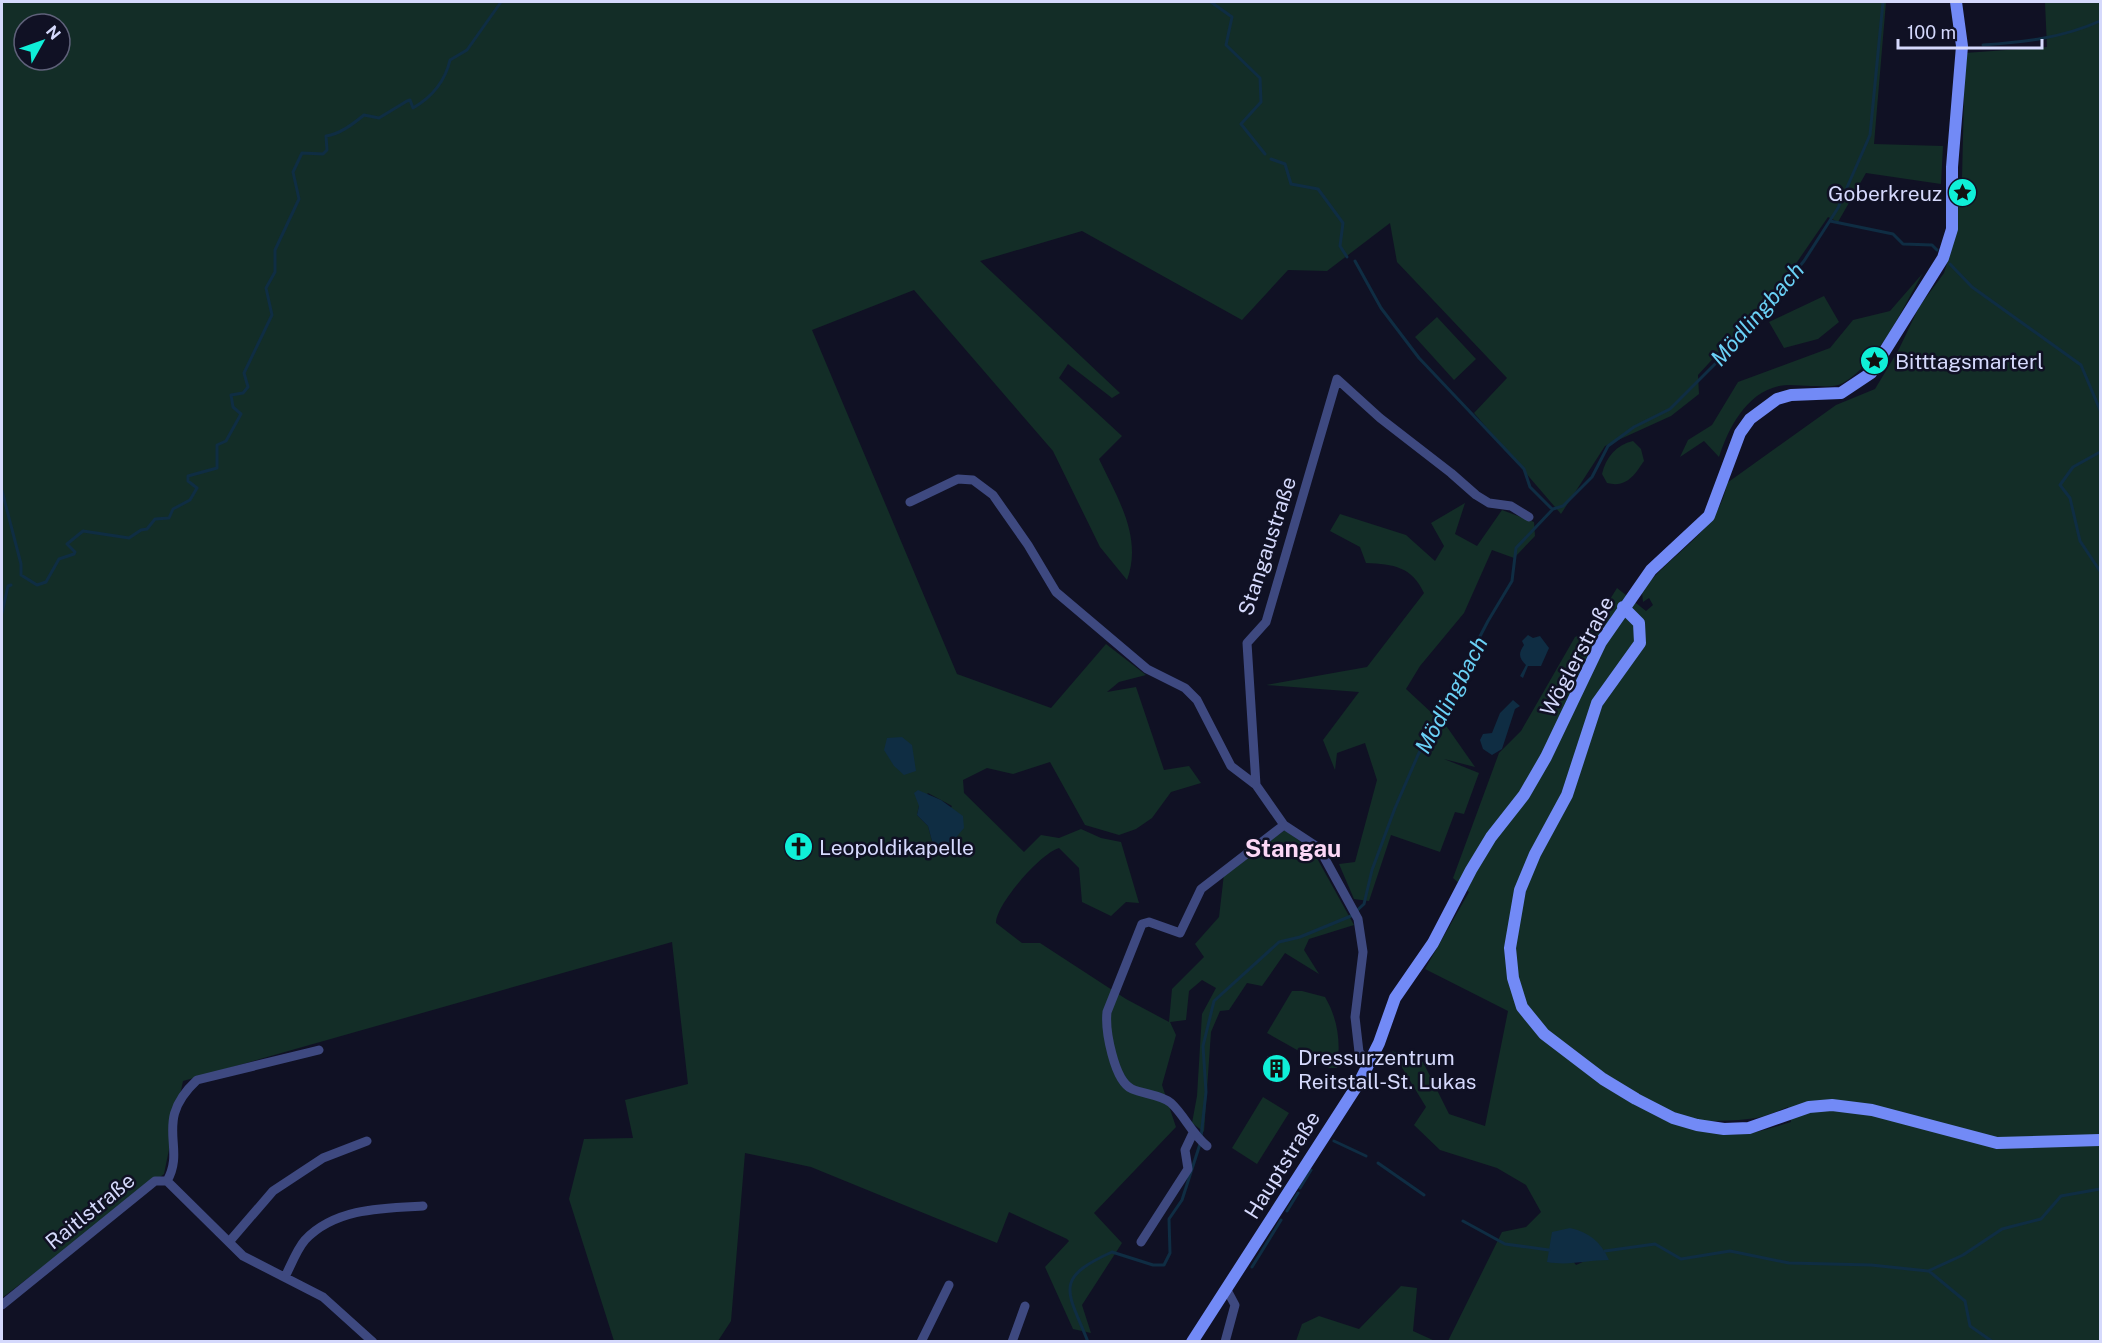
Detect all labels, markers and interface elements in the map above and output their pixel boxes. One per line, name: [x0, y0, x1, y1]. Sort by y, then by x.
north arrow: [12, 12, 72, 72]
scale bar: [1898, 12, 2042, 50]
text: N: [42, 22, 64, 44]
text: 100 m: [1907, 22, 1956, 43]
place icon: Goberkreuz: [1947, 177, 1979, 209]
place label: Goberkreuz: [1828, 181, 1942, 206]
water label: Mödlingbach: [1705, 257, 1809, 371]
place icon: Bitttagsmarterl: [1858, 345, 1890, 377]
place label: Bitttagsmarterl: [1895, 349, 2044, 374]
street label: Stangaustraße: [1233, 474, 1301, 618]
street label: Wöglerstraße: [1535, 592, 1619, 720]
water label: Mödlingbach: [1409, 632, 1493, 758]
church icon: Leopoldikapelle: [782, 831, 814, 863]
district label: Stangau: [1245, 834, 1341, 862]
place label: Leopoldikapelle: [819, 835, 974, 860]
place label: Dressurzentrum Reitstall-St. Lukas: [1298, 1045, 1476, 1094]
building icon: Dressurzentrum Reitstall-St. Lukas: [1261, 1053, 1293, 1085]
street label: Hauptstraße: [1239, 1106, 1325, 1224]
street label: Raitlstraße: [40, 1168, 140, 1254]

